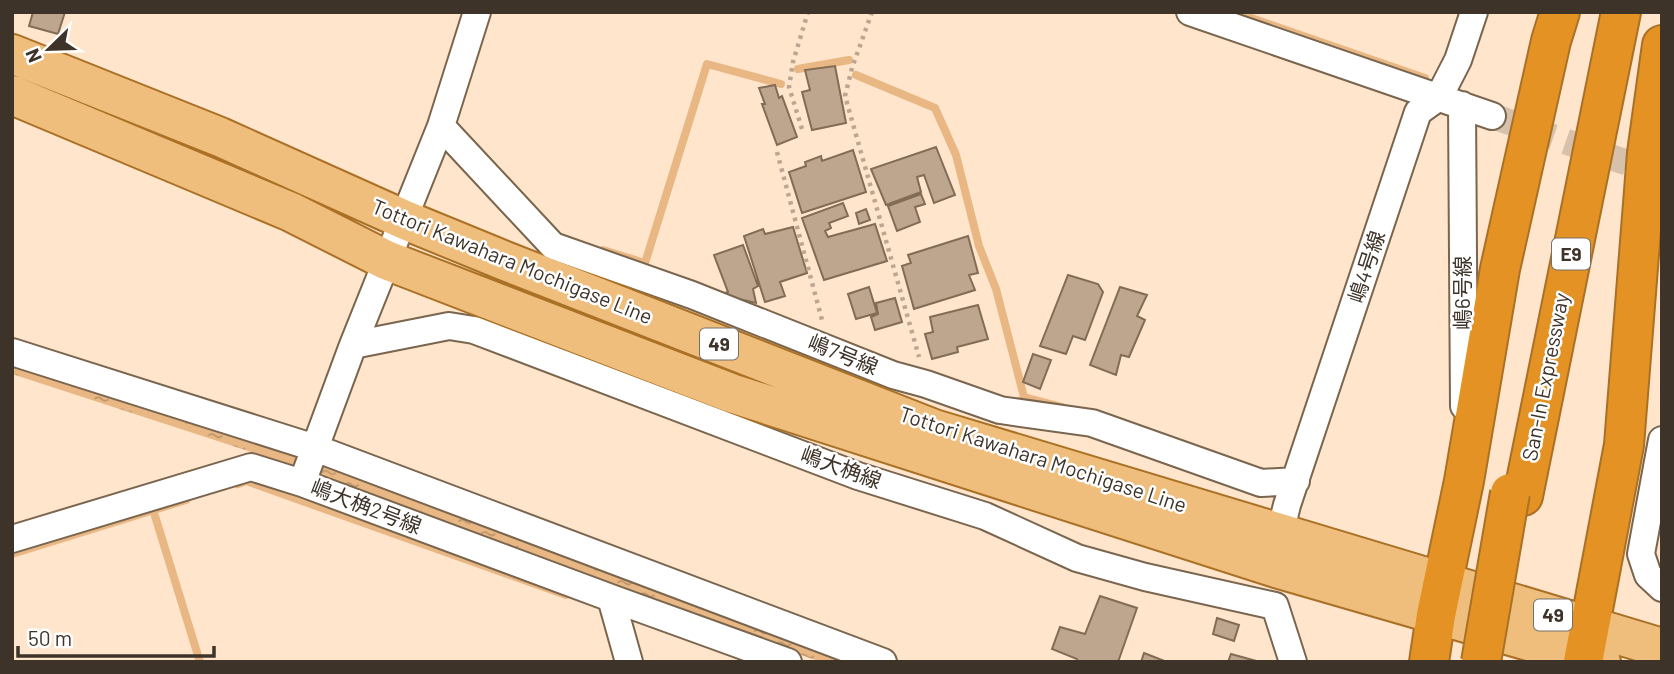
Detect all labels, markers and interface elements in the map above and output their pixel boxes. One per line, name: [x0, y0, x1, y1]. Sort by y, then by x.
north arrow: [14, 14, 84, 84]
text: N: [20, 46, 46, 66]
street label: Tottori Kawahara Mochigase Line: [369, 193, 656, 328]
street label: 嶋4号線: [1342, 227, 1389, 306]
road number: E9: [1552, 238, 1590, 270]
street label: 嶋6号線: [1449, 256, 1474, 330]
street label: San-In Expressway: [1516, 290, 1573, 463]
road number: 49: [700, 328, 738, 360]
street label: 嶋7号線: [805, 328, 882, 379]
street label: Tottori Kawahara Mochigase Line: [897, 400, 1190, 517]
street label: 嶋大桷線: [798, 440, 885, 493]
street label: 嶋大桷2号線: [308, 473, 425, 538]
road number: 49: [1534, 600, 1572, 630]
scale bar: [18, 614, 214, 658]
text: 50 m: [28, 625, 72, 650]

